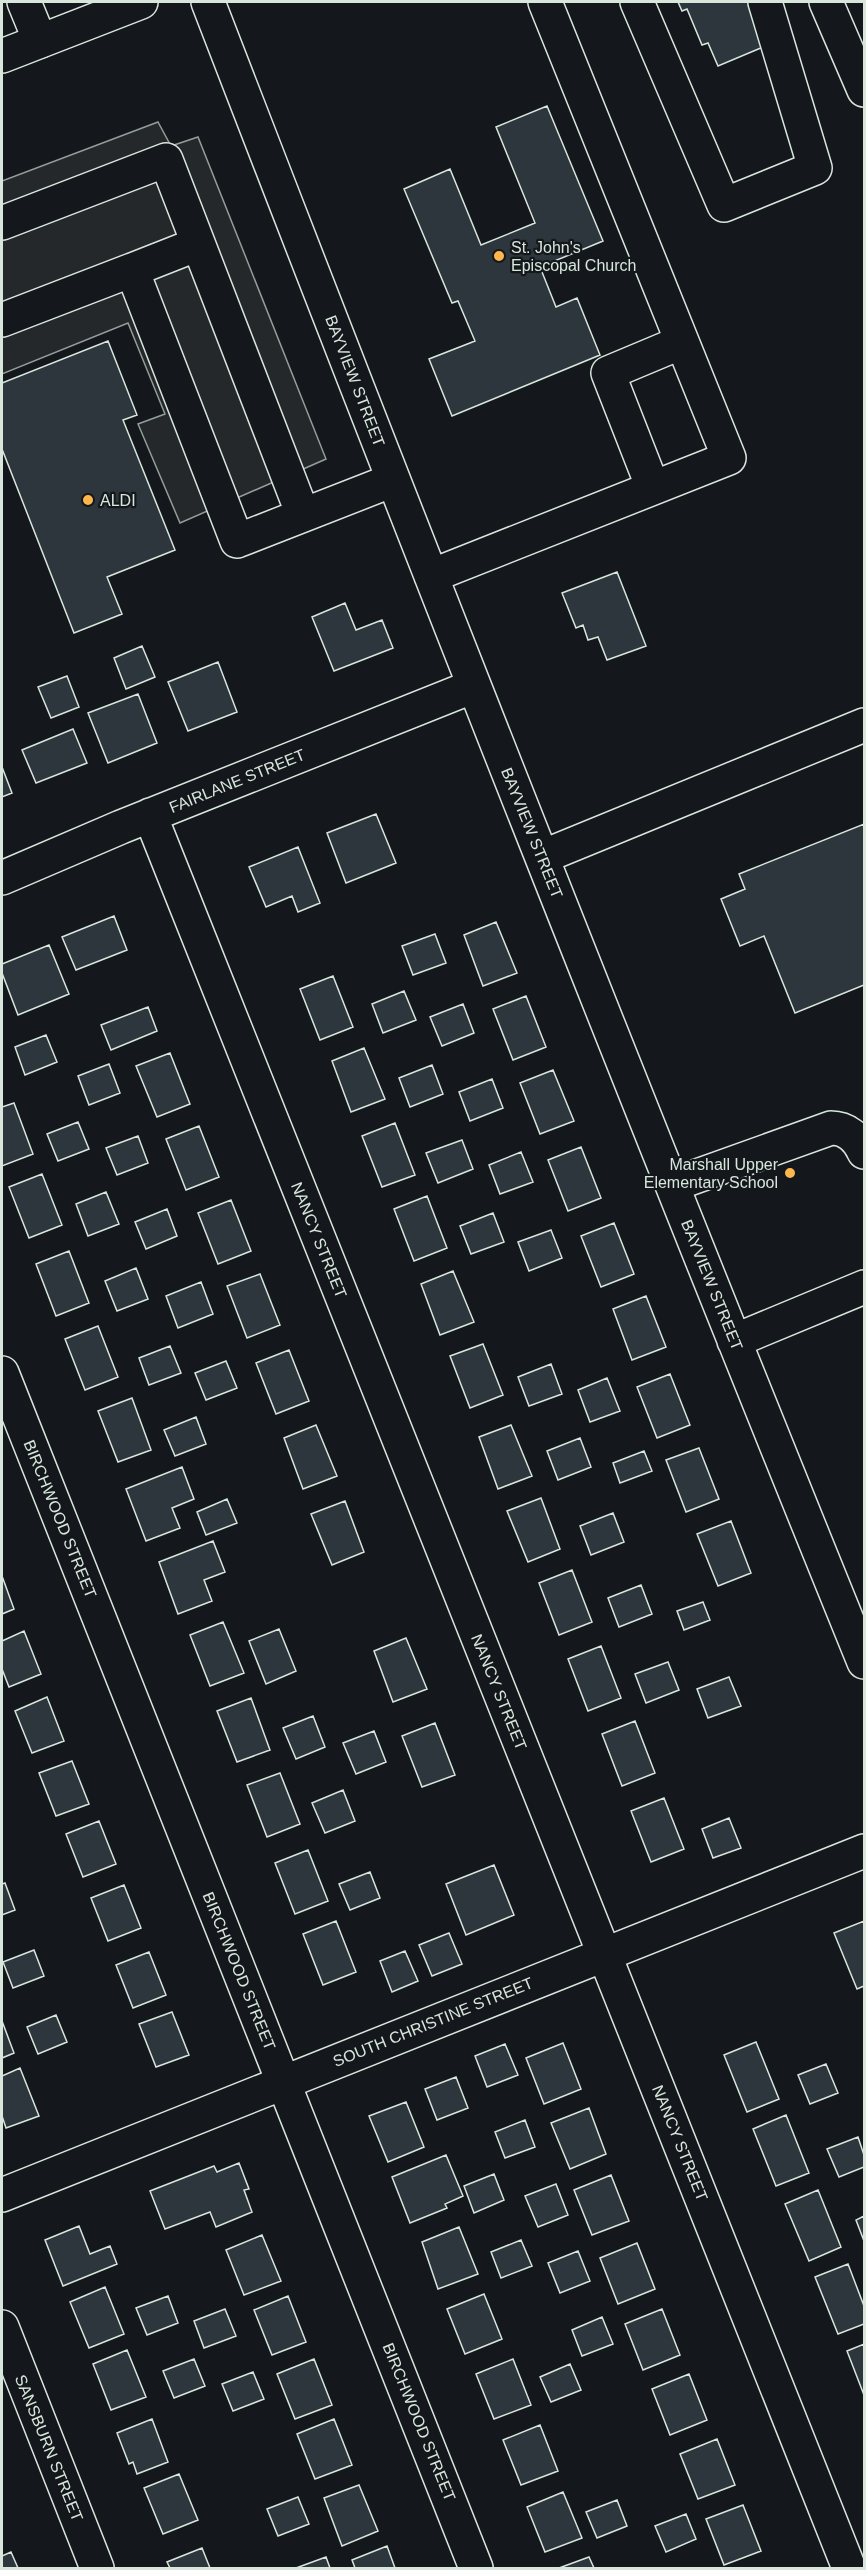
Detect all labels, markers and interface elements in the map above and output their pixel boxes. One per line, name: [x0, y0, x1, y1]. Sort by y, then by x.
place label: St. John's Episcopal Church: [511, 239, 636, 274]
marker: St. John's Episcopal Church: [492, 249, 506, 263]
street label: BAYVIEW STREET: [322, 313, 388, 449]
place label: ALDI: [100, 492, 136, 509]
marker: ALDI: [81, 493, 95, 507]
street label: FAIRLANE STREET: [167, 746, 308, 816]
street label: BAYVIEW STREET: [498, 765, 566, 901]
place label: Marshall Upper Elementary School: [644, 1156, 779, 1191]
marker: Marshall Upper Elementary School: [783, 1166, 797, 1180]
street label: NANCY STREET: [288, 1180, 350, 1301]
street label: BAYVIEW STREET: [678, 1217, 746, 1353]
street label: BIRCHWOOD STREET: [20, 1438, 100, 1601]
street label: NANCY STREET: [468, 1632, 530, 1753]
street label: BIRCHWOOD STREET: [199, 1890, 279, 2053]
street label: SOUTH CHRISTINE STREET: [330, 1974, 536, 2070]
street label: NANCY STREET: [649, 2083, 711, 2204]
street label: BIRCHWOOD STREET: [379, 2341, 459, 2504]
street label: SANSBURN STREET: [12, 2372, 86, 2524]

